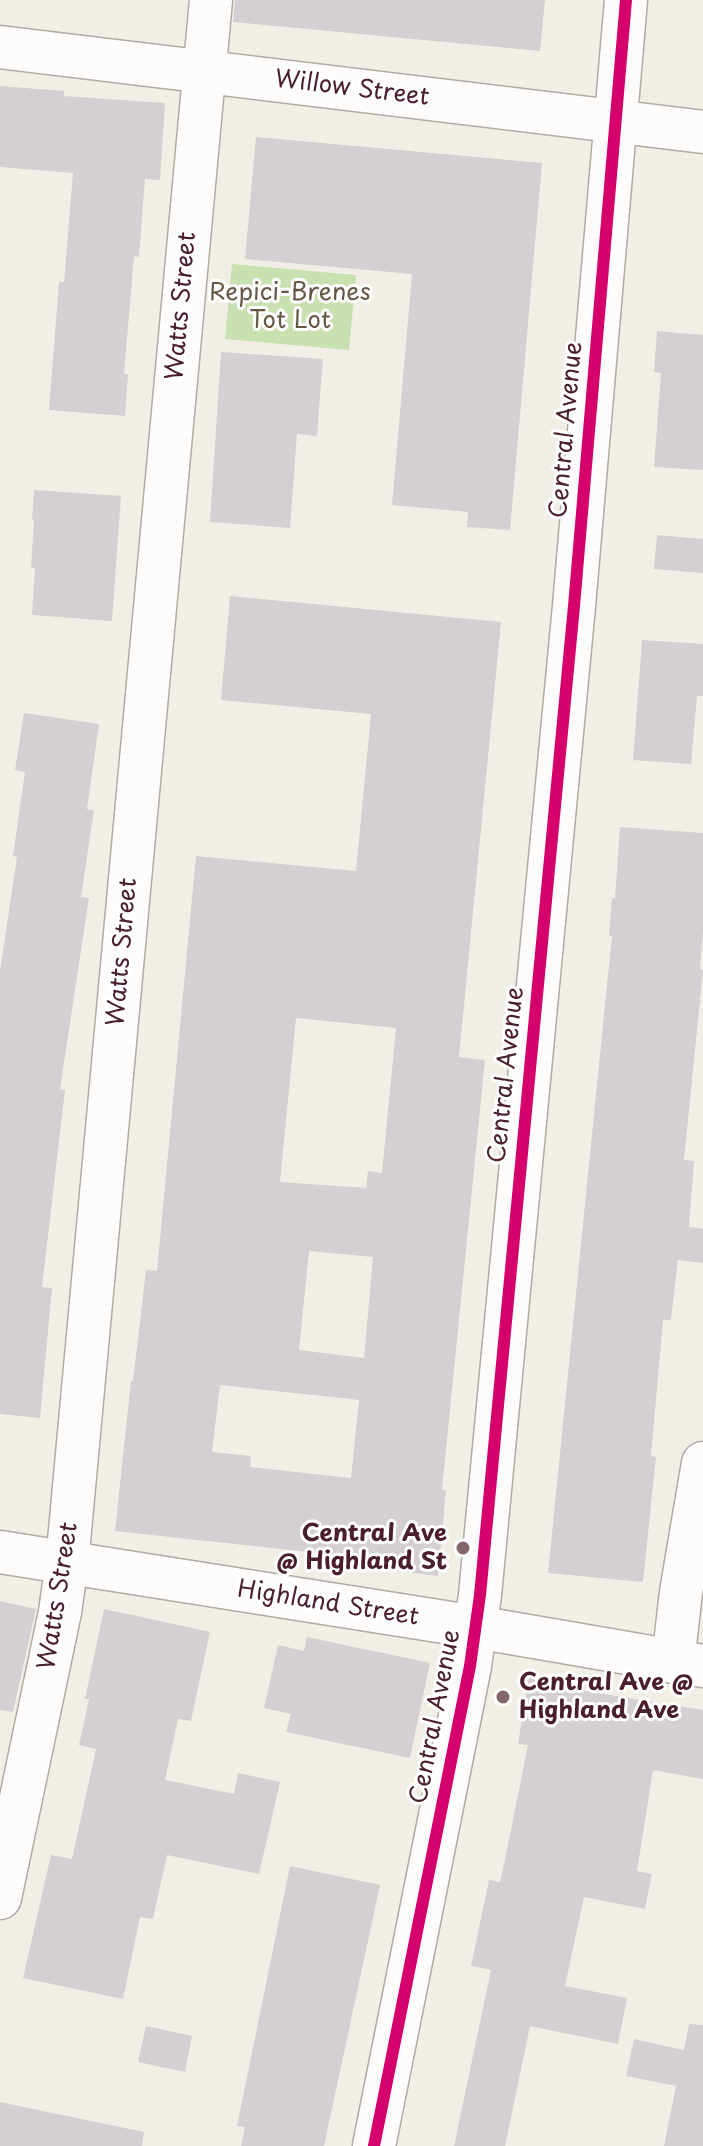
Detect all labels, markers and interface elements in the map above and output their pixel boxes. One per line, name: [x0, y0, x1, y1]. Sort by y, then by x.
street label: Willow Street: [273, 65, 431, 113]
street label: Watts Street: [161, 231, 203, 381]
park label: Repici-Brenes Tot Lot: [209, 279, 371, 335]
street label: Central Avenue: [545, 341, 589, 519]
street label: Watts Street: [102, 877, 144, 1027]
street label: Central Avenue: [483, 986, 531, 1164]
street label: Watts Street: [33, 1520, 85, 1672]
place label: Central Ave @ Highland St: [277, 1520, 447, 1576]
marker: Central Ave @ Highland St: [454, 1539, 472, 1557]
street label: Highland Street: [235, 1575, 421, 1633]
street label: Central Avenue: [405, 1627, 467, 1807]
place label: Central Ave @ Highland Ave: [519, 1669, 693, 1725]
marker: Central Ave @ Highland Ave: [494, 1688, 512, 1706]

